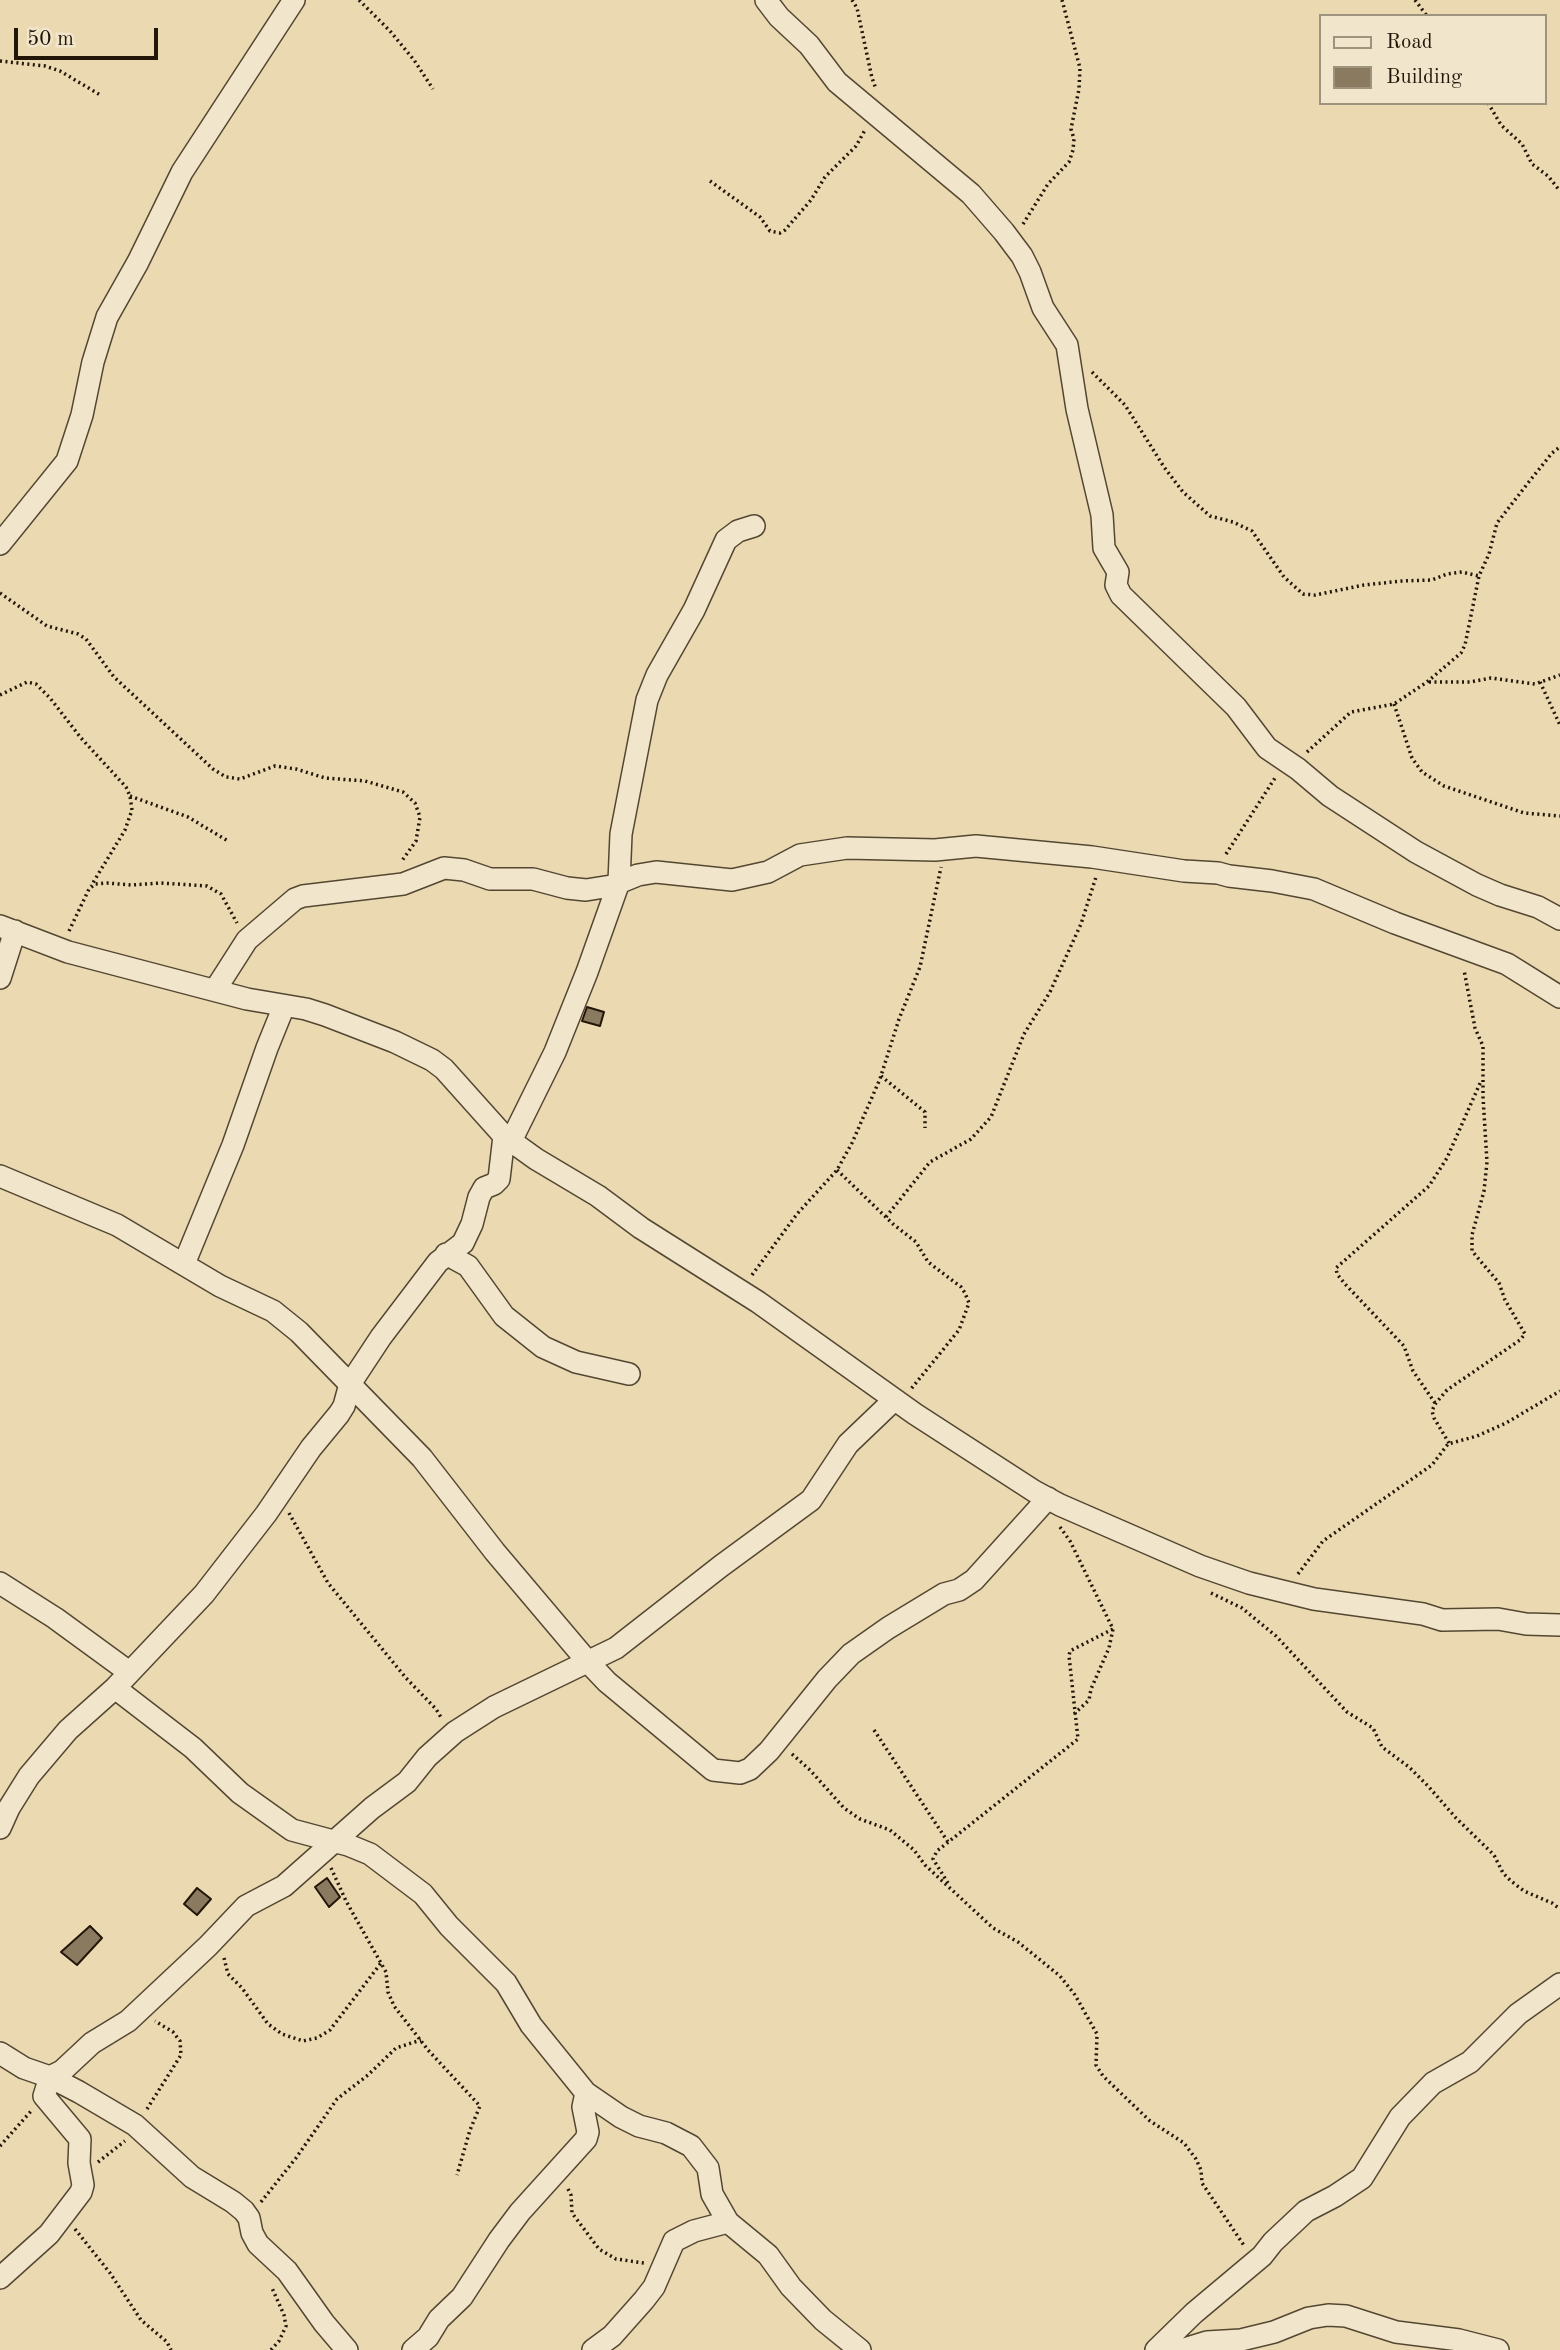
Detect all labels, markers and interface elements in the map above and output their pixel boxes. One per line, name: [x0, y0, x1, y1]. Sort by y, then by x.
scale bar: [18, 14, 161, 58]
legend: [1318, 14, 1546, 105]
text: 50 m: [27, 29, 74, 50]
text: Road: [1386, 32, 1433, 53]
text: Building: [1386, 67, 1462, 88]

